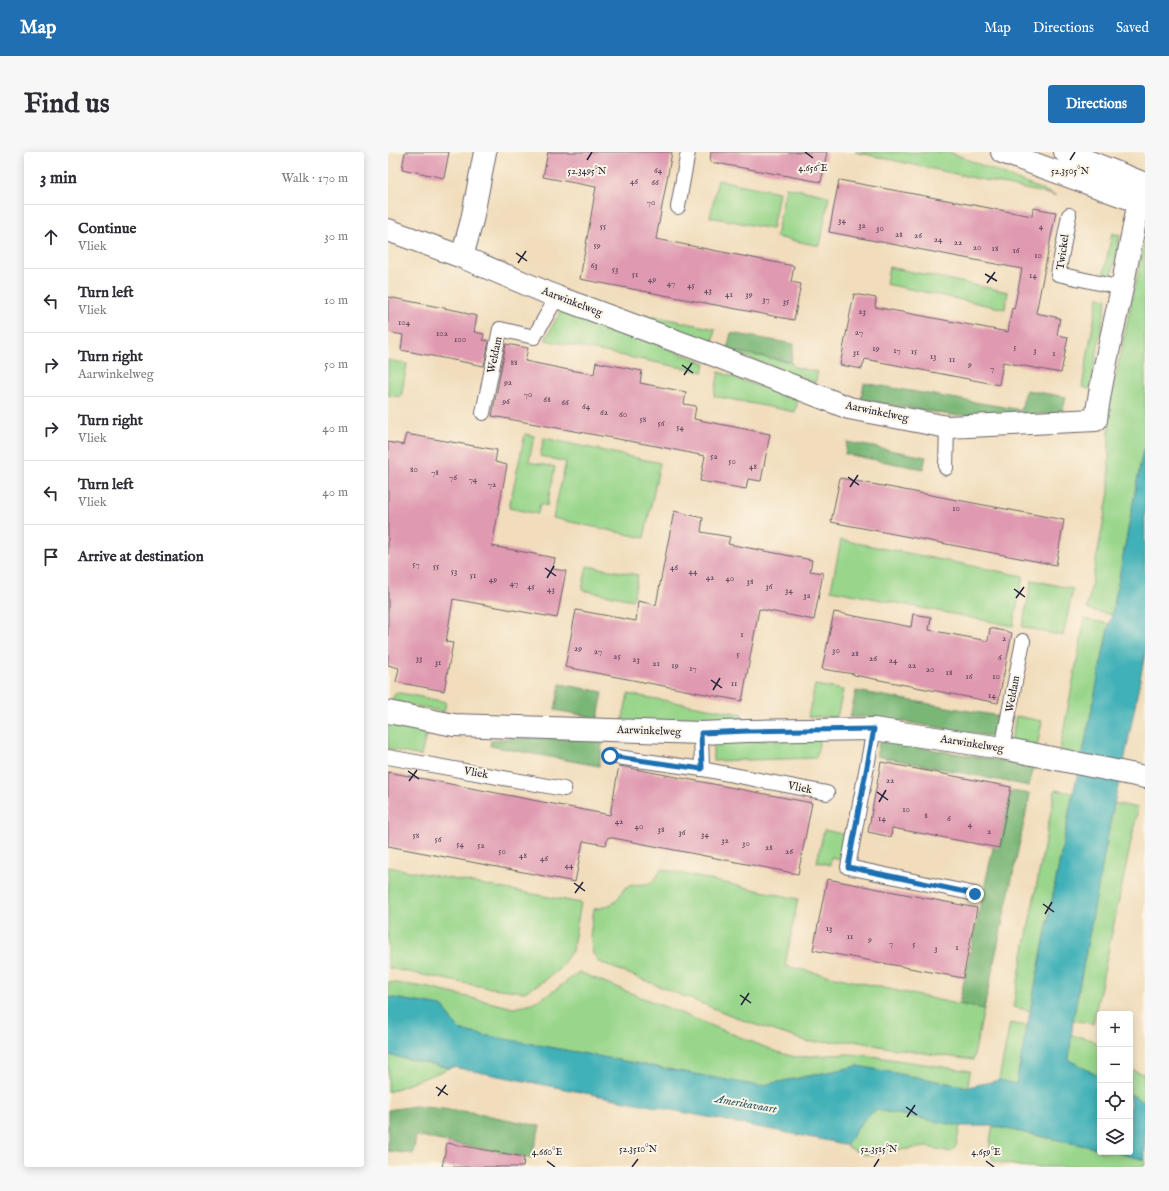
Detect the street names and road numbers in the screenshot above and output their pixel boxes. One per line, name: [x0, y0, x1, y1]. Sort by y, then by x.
street label: Twickel: [1054, 233, 1072, 271]
street label: Aarwinkelweg: [539, 284, 605, 320]
street label: Weldam: [484, 335, 506, 375]
street label: Aarwinkelweg: [843, 398, 911, 426]
street label: Weldam: [1003, 674, 1024, 714]
street label: Aarwinkelweg: [616, 723, 682, 739]
street label: Aarwinkelweg: [938, 732, 1006, 756]
street label: Vliek: [462, 764, 489, 782]
street label: Vliek: [786, 779, 813, 797]

